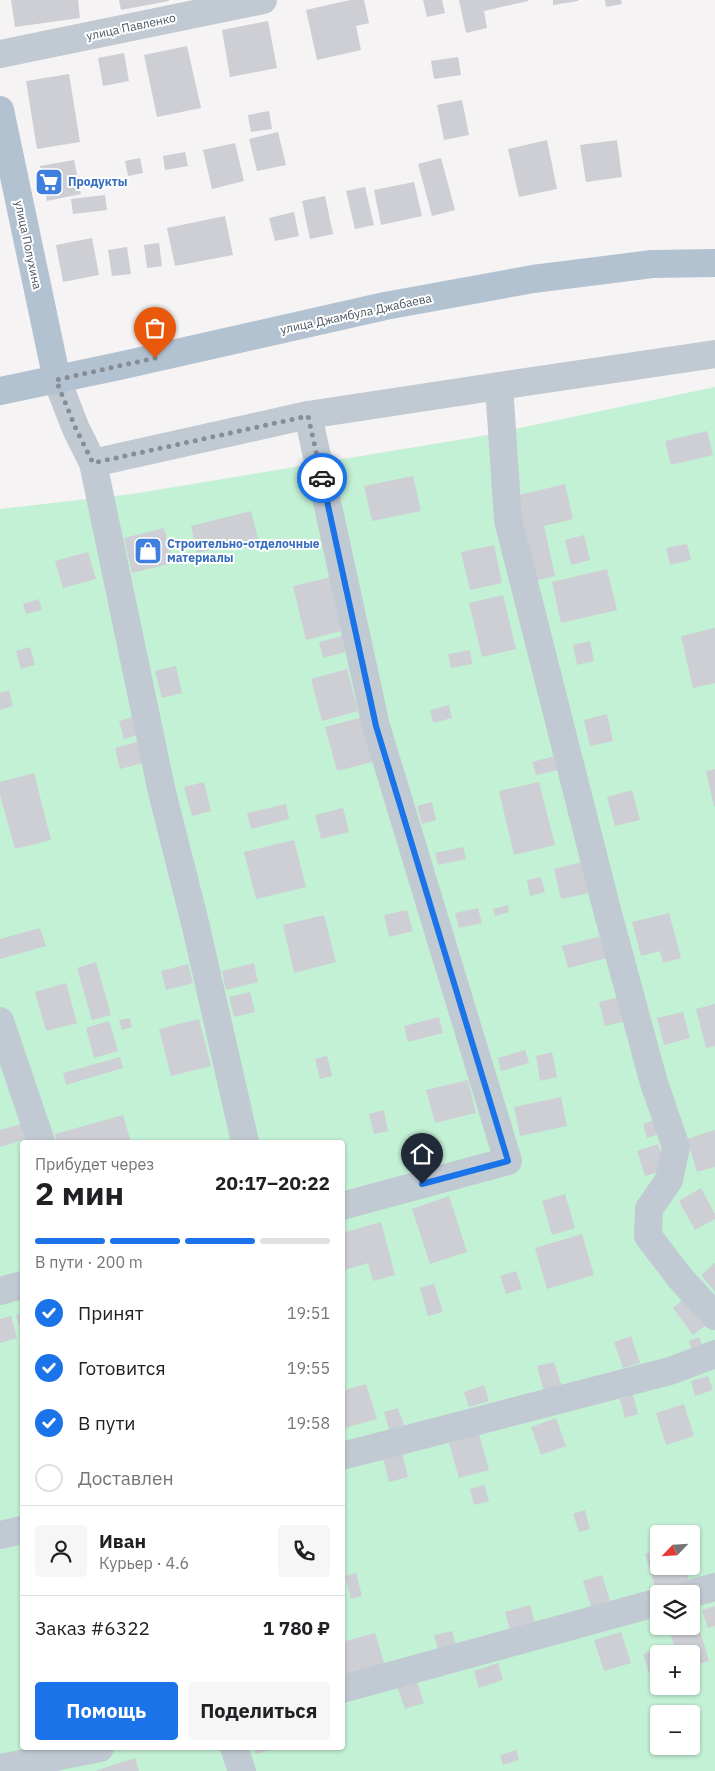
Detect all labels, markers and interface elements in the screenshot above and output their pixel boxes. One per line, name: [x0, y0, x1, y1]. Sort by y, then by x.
street label: улица Павленко: [85, 10, 177, 43]
supermarket icon: Продукты: [34, 167, 64, 197]
place label: Продукты: [68, 174, 127, 189]
street label: улица Полухина: [12, 199, 45, 291]
street label: улица Джамбула Джабаева: [279, 290, 433, 337]
pin: [134, 307, 176, 358]
icon: bag: [141, 314, 169, 342]
courier: [297, 453, 347, 503]
icon: car: [308, 464, 336, 492]
shop icon: Строительно-отделочные материалы: [133, 536, 163, 566]
place label: Строительно-отделочные материалы: [167, 536, 320, 565]
pin: [401, 1133, 443, 1184]
icon: home: [408, 1140, 436, 1168]
text: Прибудет через: [35, 1154, 154, 1174]
text: 20:17–20:22: [215, 1171, 330, 1195]
text: 2 мин: [35, 1172, 124, 1214]
text: В пути · 200 m: [35, 1252, 143, 1272]
icon: check: [35, 1299, 63, 1327]
text: Принят: [78, 1301, 144, 1325]
text: 19:51: [287, 1303, 330, 1323]
icon: check: [35, 1354, 63, 1382]
text: Готовится: [78, 1356, 166, 1380]
text: 19:55: [287, 1358, 330, 1378]
icon: check: [35, 1409, 63, 1437]
text: В пути: [78, 1411, 136, 1435]
text: 19:58: [287, 1413, 330, 1433]
text: Доставлен: [78, 1466, 174, 1490]
button: person: [35, 1525, 87, 1577]
button: phone: [278, 1525, 330, 1577]
north arrow: [650, 1525, 700, 1575]
map controls: [650, 1525, 700, 1755]
text: Иван: [99, 1529, 146, 1553]
text: Курьер · 4.6: [99, 1553, 189, 1573]
button: layers: [650, 1585, 700, 1635]
text: Заказ #6322: [35, 1616, 150, 1640]
text: 1 780 ₽: [263, 1616, 330, 1640]
button: +: [650, 1645, 700, 1695]
button: Помощь: [35, 1682, 178, 1740]
button: Поделиться: [188, 1682, 330, 1740]
button: −: [650, 1705, 700, 1755]

